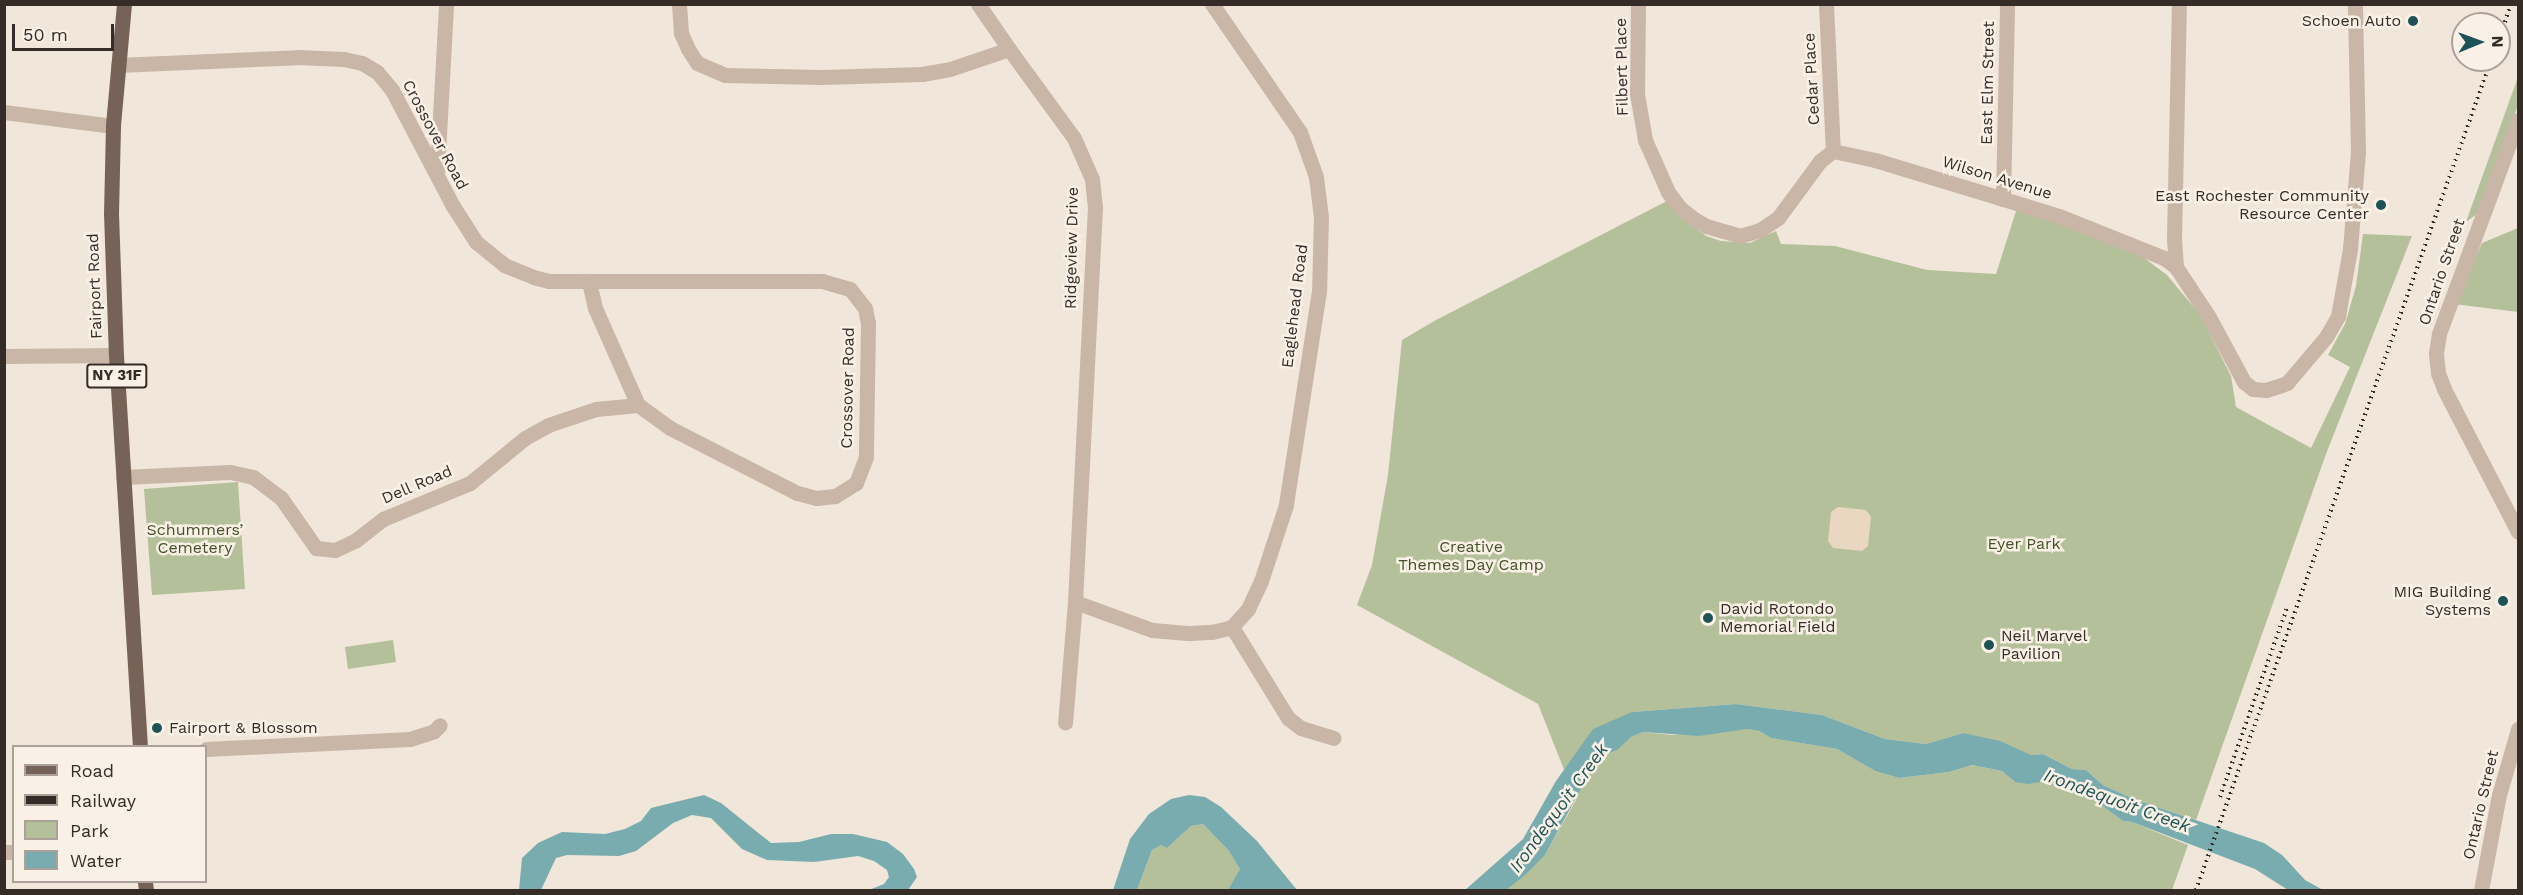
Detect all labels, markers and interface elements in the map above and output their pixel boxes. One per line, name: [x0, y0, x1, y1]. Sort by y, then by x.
place label: Schoen Auto: [2301, 11, 2401, 31]
scale bar: [15, 12, 117, 50]
north arrow: [2451, 12, 2511, 72]
marker: Schoen Auto: [2406, 14, 2420, 28]
street label: Filbert Place: [1612, 18, 1632, 116]
street label: East Elm Street: [1977, 21, 1999, 145]
text: 50 m: [23, 24, 68, 45]
street label: Cedar Place: [1800, 32, 1824, 126]
text: N: [2488, 36, 2507, 48]
street label: Crossover Road: [398, 77, 472, 193]
street label: Wilson Avenue: [1939, 152, 2055, 204]
place label: East Rochester Community Resource Center: [2155, 186, 2369, 224]
street label: Ridgeview Drive: [1061, 187, 1083, 309]
marker: East Rochester Community Resource Center: [2374, 198, 2388, 212]
street label: Ontario Street: [2415, 216, 2469, 328]
street label: Fairport Road: [84, 233, 106, 339]
street label: Eaglehead Road: [1278, 243, 1312, 369]
street label: Crossover Road: [837, 327, 859, 449]
road number: NY 31F: [86, 364, 148, 388]
street label: Dell Road: [379, 461, 455, 509]
park label: Schummers’ Cemetery: [147, 520, 243, 558]
park label: Eyer Park: [1987, 534, 2061, 554]
park label: Creative Themes Day Camp: [1398, 537, 1544, 575]
place label: MIG Building Systems: [2393, 582, 2491, 620]
marker: MIG Building Systems: [2496, 594, 2510, 608]
place label: David Rotondo Memorial Field: [1720, 599, 1836, 637]
marker: David Rotondo Memorial Field: [1701, 611, 1715, 625]
place label: Neil Marvel Pavilion: [2001, 626, 2088, 664]
marker: Neil Marvel Pavilion: [1982, 638, 1996, 652]
place label: Fairport & Blossom: [169, 718, 318, 738]
marker: Fairport & Blossom: [150, 721, 164, 735]
water label: Irondequoit Creek: [1505, 739, 1613, 877]
legend: [12, 745, 207, 883]
street label: Ontario Street: [2459, 749, 2503, 861]
text: Road: [70, 760, 114, 781]
water label: Irondequoit Creek: [2041, 764, 2193, 838]
text: Railway: [70, 790, 136, 811]
text: Park: [70, 820, 109, 841]
text: Water: [70, 850, 122, 871]

